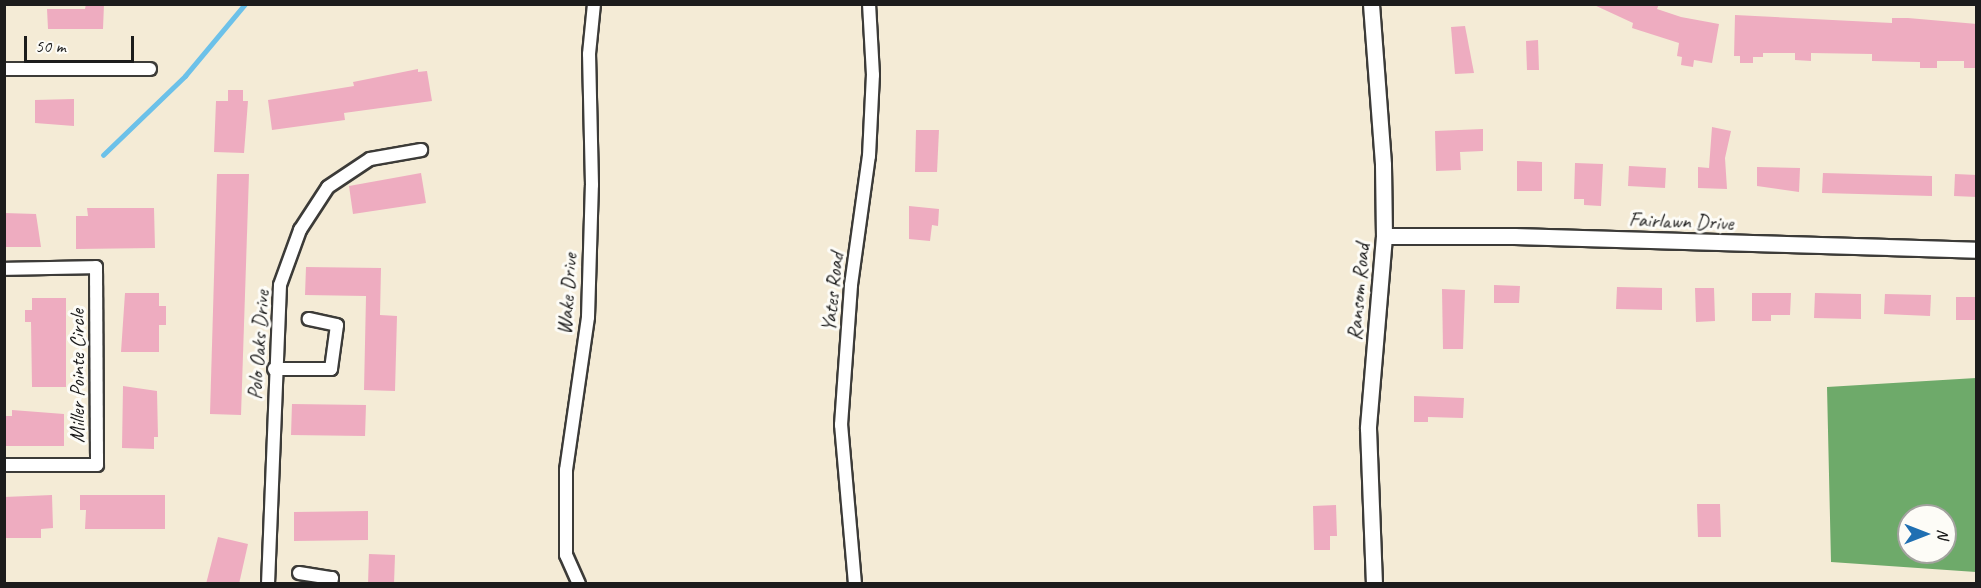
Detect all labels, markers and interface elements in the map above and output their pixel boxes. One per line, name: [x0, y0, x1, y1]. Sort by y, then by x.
scale bar: [27, 24, 136, 62]
text: 50 m: [35, 35, 66, 57]
street label: Fairlawn Drive: [1628, 207, 1734, 235]
street label: Ransom Road: [1341, 243, 1375, 341]
street label: Yates Road: [815, 251, 849, 333]
street label: Wake Drive: [552, 252, 582, 336]
street label: Polo Oaks Drive: [242, 289, 274, 401]
street label: Miller Pointe Circle: [64, 309, 90, 443]
north arrow: [1897, 504, 1957, 564]
text: N: [1933, 529, 1953, 539]

